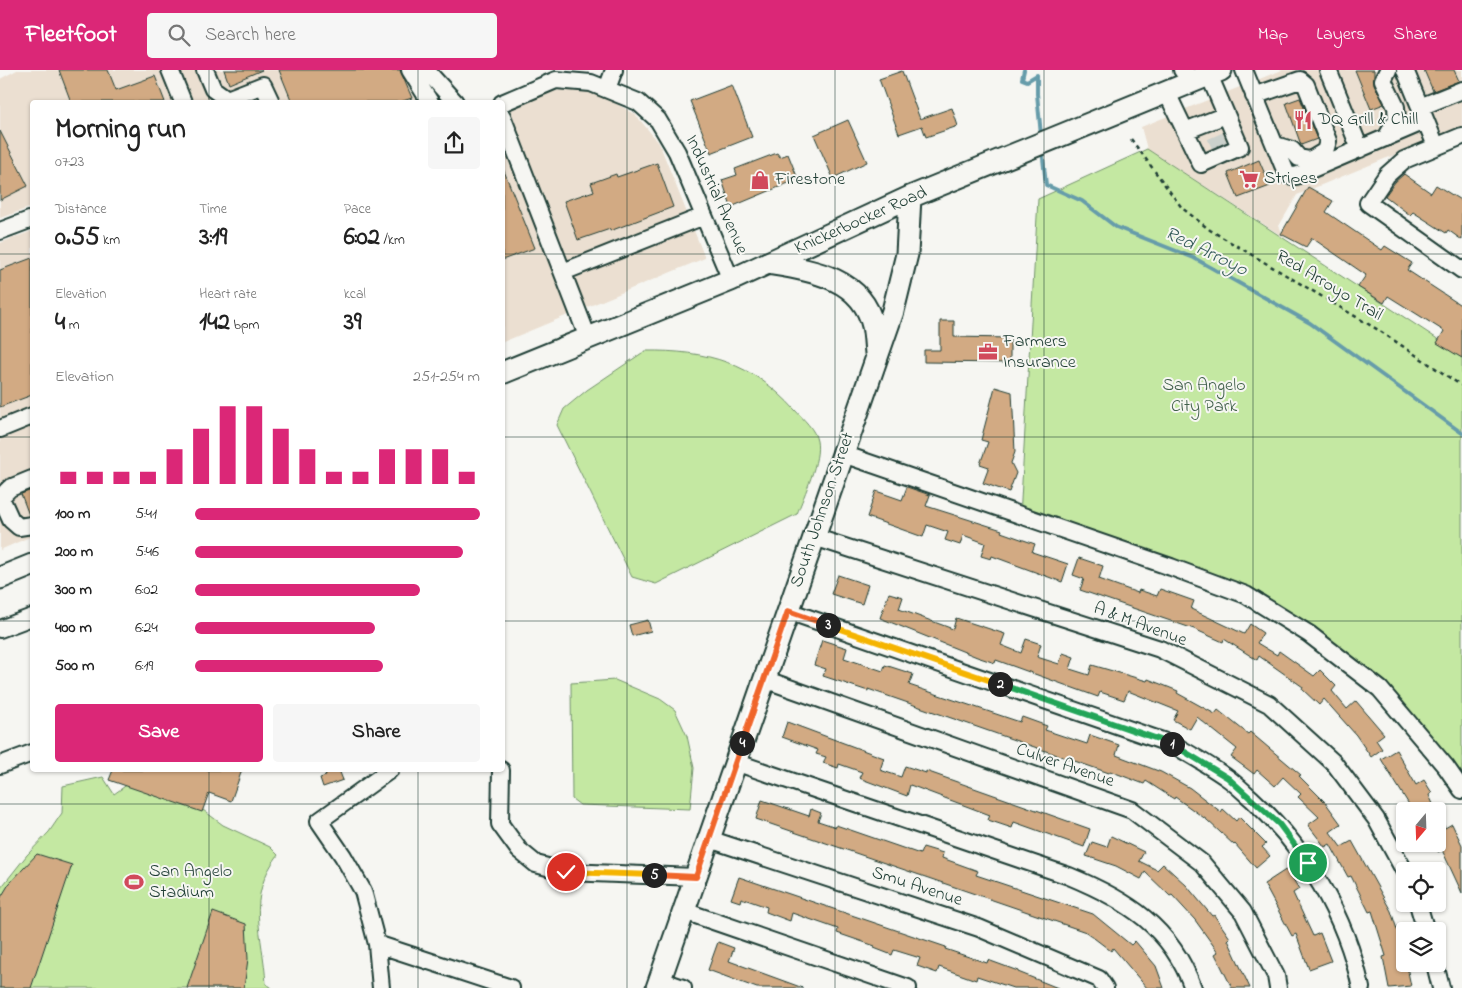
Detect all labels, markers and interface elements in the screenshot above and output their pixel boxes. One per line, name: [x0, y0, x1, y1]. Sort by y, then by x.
search box: [147, 13, 497, 58]
text: Fleetfoot: [25, 18, 117, 53]
icon: search: [165, 21, 193, 49]
text: Search here: [205, 22, 296, 49]
text: Map: [1258, 22, 1288, 48]
text: Layers: [1316, 22, 1366, 48]
text: Share: [1394, 22, 1437, 48]
place label: DQ Grill & Chill: [1317, 107, 1418, 133]
restaurant icon: DQ Grill & Chill: [1292, 109, 1314, 131]
text: Morning run: [55, 110, 186, 151]
button: share: [428, 117, 480, 169]
street label: Industrial Avenue: [678, 131, 754, 260]
text: 07:23: [55, 150, 84, 174]
place label: Stripes: [1264, 166, 1317, 192]
place label: Firestone: [774, 167, 846, 193]
supermarket icon: Stripes: [1238, 168, 1260, 190]
shop icon: Firestone: [749, 169, 771, 191]
street label: Knickerbocker Road: [791, 180, 931, 262]
text: Distance: [55, 199, 107, 220]
text: Time: [199, 199, 227, 220]
text: Pace: [344, 199, 371, 220]
text: 0.55: [55, 220, 100, 256]
text: 3:19: [199, 220, 227, 256]
text: 6:02: [344, 220, 380, 256]
water label: Red Arroyo: [1160, 220, 1253, 284]
text: km: [100, 230, 120, 251]
text: /km: [380, 230, 405, 251]
street label: Red Arroyo Trail: [1271, 244, 1387, 328]
text: Elevation: [55, 284, 106, 305]
text: Heart rate: [199, 284, 257, 305]
text: kcal: [344, 284, 366, 305]
text: 4: [55, 305, 65, 341]
text: 142: [199, 305, 230, 341]
text: 39: [344, 305, 362, 341]
text: m: [65, 315, 80, 336]
text: bpm: [230, 315, 259, 336]
place label: Farmers Insurance: [1002, 329, 1077, 376]
office icon: Farmers Insurance: [977, 341, 999, 363]
text: Elevation: [55, 365, 114, 389]
text: 251–254 m: [413, 365, 480, 389]
park label: San Angelo City Park: [1162, 373, 1246, 420]
street label: South Johnson Street: [784, 429, 862, 591]
text: 100 m: [55, 502, 90, 526]
text: 5:41: [135, 502, 157, 526]
text: 200 m: [55, 540, 93, 564]
text: 5:46: [135, 540, 159, 564]
text: 300 m: [55, 578, 92, 602]
text: 6:02: [135, 578, 158, 602]
street label: A & M Avenue: [1090, 596, 1191, 654]
pin: 3: [816, 612, 840, 638]
text: 3: [826, 615, 831, 636]
text: 400 m: [55, 616, 92, 640]
text: 6:24: [135, 616, 158, 640]
text: 500 m: [55, 654, 94, 678]
text: 6:19: [135, 654, 153, 678]
pin: 2: [988, 672, 1012, 696]
text: 2: [997, 674, 1004, 695]
button: Save: [55, 704, 263, 762]
button: Share: [273, 704, 480, 762]
pin: 4: [730, 730, 754, 756]
pin: 1: [1160, 732, 1184, 756]
text: 4: [740, 733, 745, 754]
text: 1: [1170, 734, 1175, 755]
street label: Culver Avenue: [1012, 737, 1119, 795]
north arrow: [1396, 802, 1446, 852]
map controls: [1396, 802, 1446, 972]
pin: [1287, 842, 1329, 884]
icon: arrive: [1294, 849, 1322, 877]
pin: [545, 851, 587, 893]
icon: check: [552, 858, 580, 886]
place label: San Angelo Stadium: [149, 859, 232, 906]
street label: Smu Avenue: [868, 860, 967, 914]
pin: 5: [642, 862, 666, 888]
button: locate: [1396, 862, 1446, 912]
text: 5: [650, 865, 659, 886]
sports icon: San Angelo Stadium: [123, 871, 145, 893]
button: layers: [1396, 922, 1446, 972]

